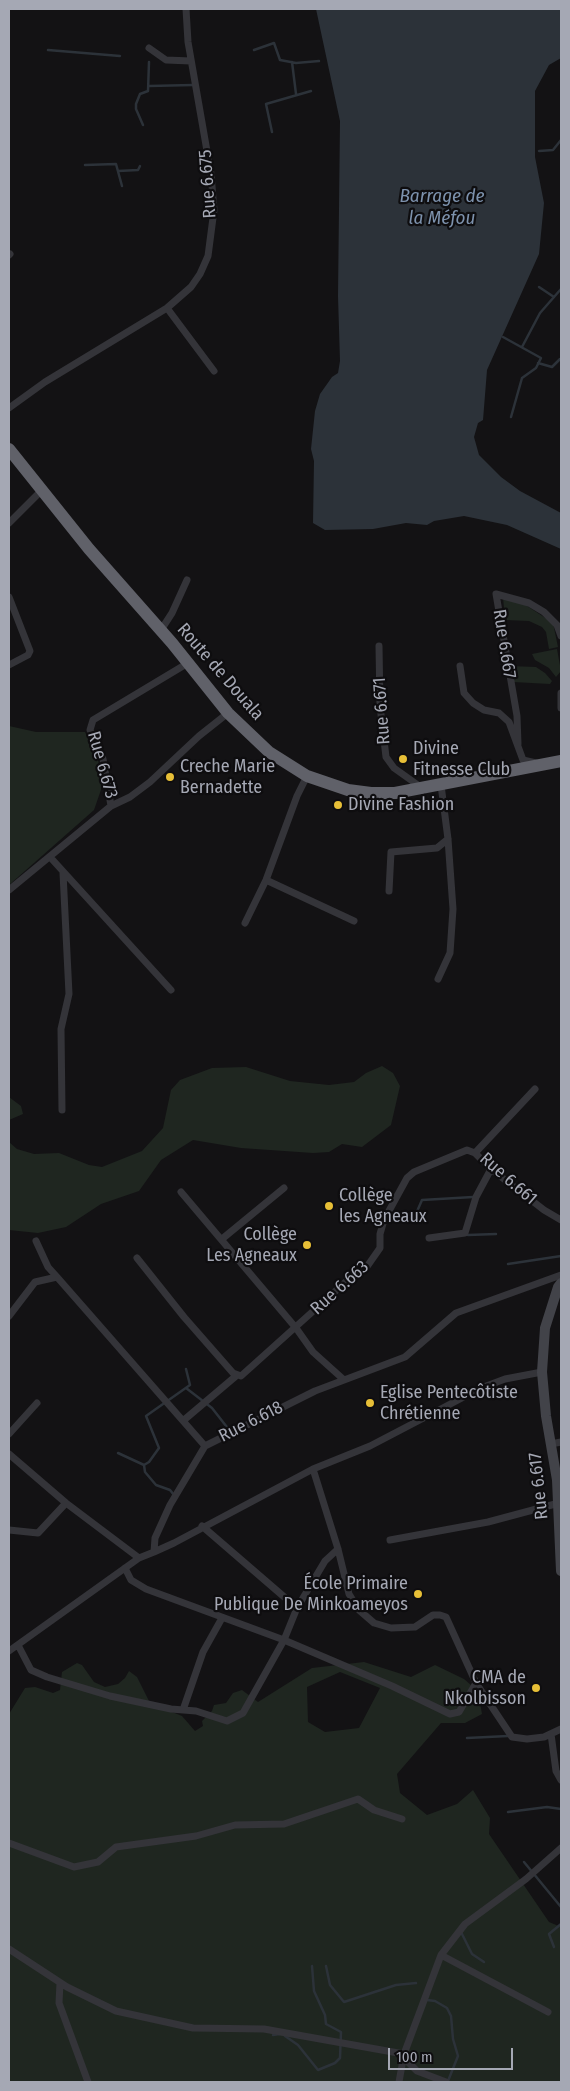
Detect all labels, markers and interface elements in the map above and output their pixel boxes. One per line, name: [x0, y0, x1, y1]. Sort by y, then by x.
street label: Rue 6.675: [195, 149, 221, 219]
water label: Barrage de la Méfou: [399, 186, 485, 230]
street label: Rue 6.667: [488, 608, 520, 680]
street label: Route de Douala: [172, 619, 268, 725]
street label: Rue 6.671: [369, 677, 395, 745]
street label: Rue 6.673: [82, 729, 122, 801]
place label: Divine Fitnesse Club: [413, 738, 510, 781]
marker: Divine Fitnesse Club: [397, 753, 409, 765]
place label: Creche Marie Bernadette: [180, 756, 275, 799]
marker: Creche Marie Bernadette: [164, 771, 176, 783]
place label: Divine Fashion: [348, 794, 454, 816]
marker: Divine Fashion: [332, 799, 344, 811]
street label: Rue 6.661: [475, 1148, 541, 1210]
place label: Collège les Agneaux: [339, 1185, 427, 1228]
marker: Collège les Agneaux: [323, 1200, 335, 1212]
place label: Collège Les Agneaux: [206, 1224, 297, 1266]
marker: Collège Les Agneaux: [301, 1239, 313, 1251]
street label: Rue 6.663: [306, 1256, 374, 1320]
place label: Eglise Pentecôtiste Chrétienne: [380, 1382, 518, 1425]
street label: Rue 6.618: [215, 1397, 287, 1447]
marker: Eglise Pentecôtiste Chrétienne: [364, 1397, 376, 1409]
street label: Rue 6.617: [525, 1451, 553, 1521]
place label: École Primaire Publique De Minkoameyos: [214, 1573, 408, 1616]
marker: École Primaire Publique De Minkoameyos: [412, 1588, 424, 1600]
place label: CMA de Nkolbisson: [444, 1667, 526, 1710]
marker: CMA de Nkolbisson: [530, 1682, 542, 1694]
scale bar: [390, 2038, 515, 2070]
text: 100 m: [396, 2048, 433, 2066]

